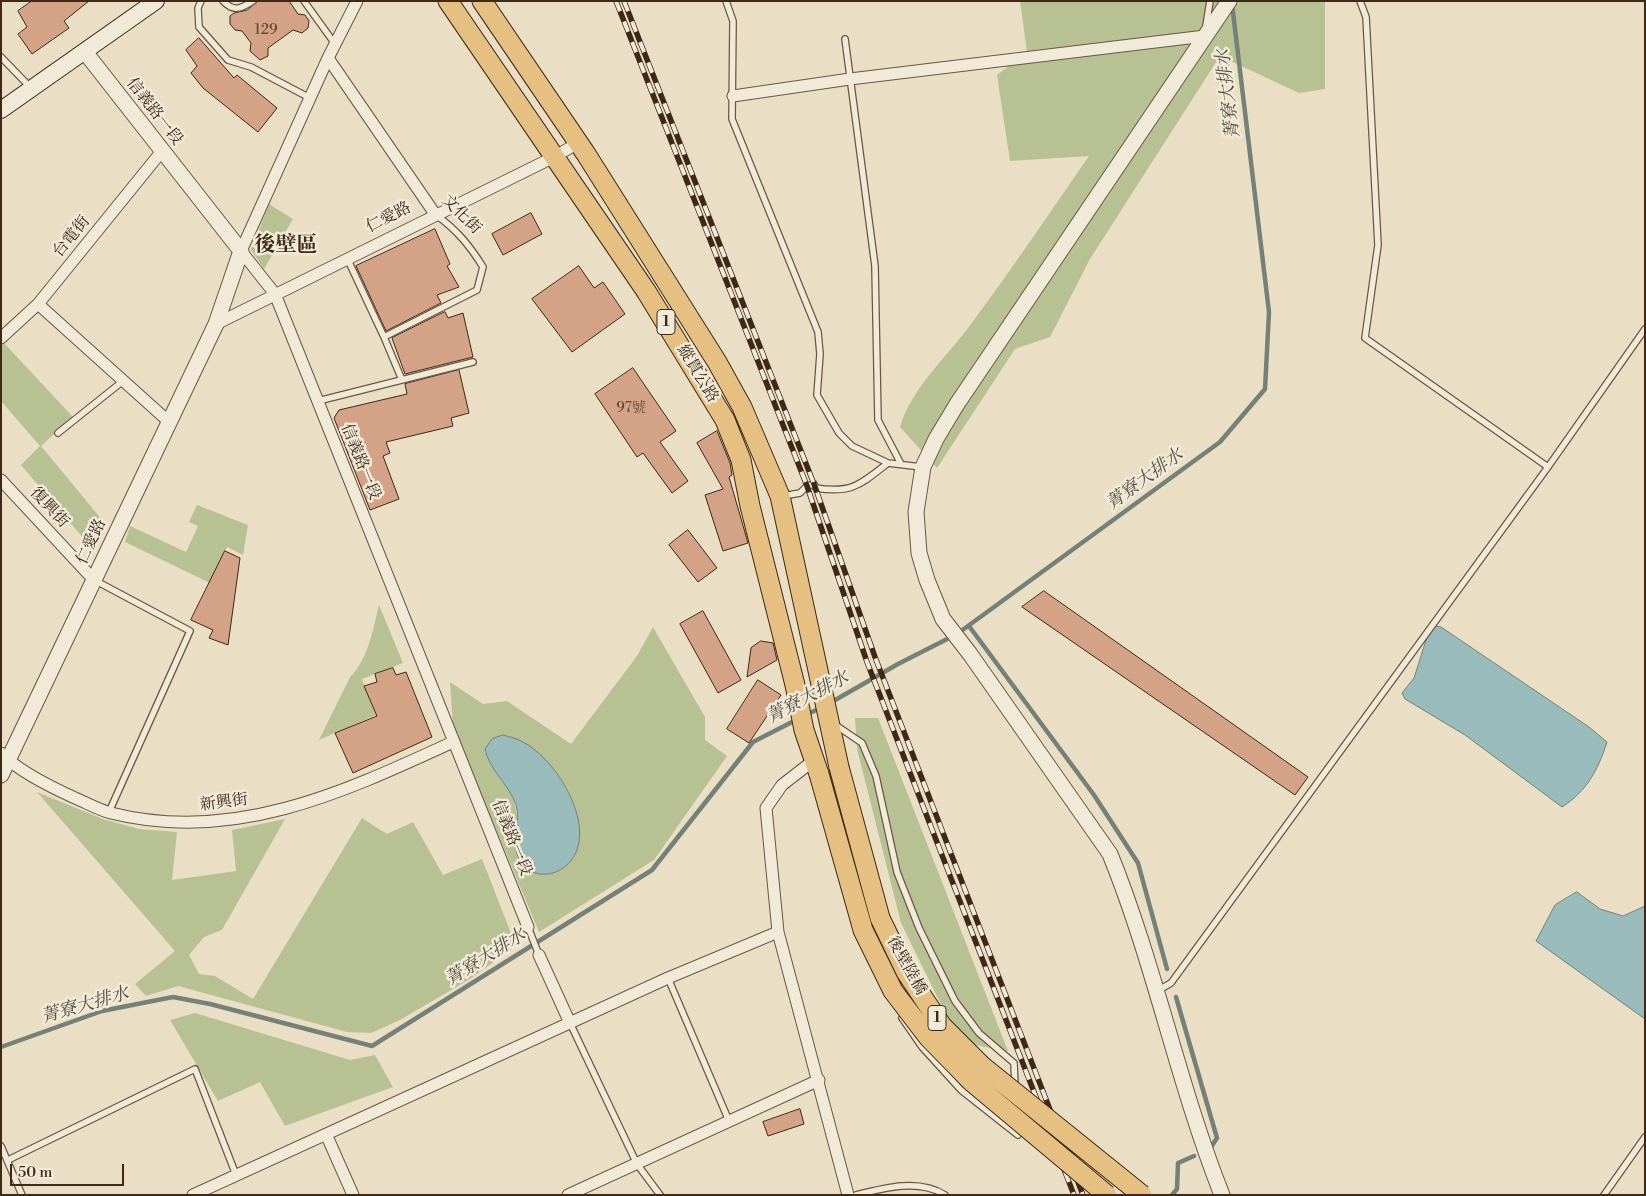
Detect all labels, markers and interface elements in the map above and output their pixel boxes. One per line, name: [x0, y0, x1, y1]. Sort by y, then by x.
house number: 129: [255, 23, 277, 39]
water label: 菁寮大排水: [1213, 48, 1245, 140]
street label: 信義路一段: [122, 75, 186, 149]
street label: 文化街: [437, 191, 485, 239]
street label: 仁愛路: [363, 199, 415, 237]
street label: 台電街: [49, 212, 95, 262]
district label: 後壁區: [255, 233, 317, 259]
road number: 1: [657, 310, 675, 334]
street label: 縱貫公路: [672, 342, 722, 406]
house number: 97號: [616, 401, 646, 417]
street label: 信義路一段: [336, 421, 384, 503]
water label: 菁寮大排水: [1102, 445, 1188, 515]
street label: 復興街: [26, 484, 72, 532]
street label: 仁愛路: [73, 516, 111, 568]
water label: 菁寮大排水: [763, 667, 853, 729]
street label: 新興街: [199, 791, 249, 815]
street label: 信義路一段: [487, 797, 535, 879]
water label: 菁寮大排水: [442, 925, 530, 991]
street label: 後壁陸橋: [882, 933, 930, 999]
water label: 菁寮大排水: [39, 983, 131, 1029]
road number: 1: [928, 1006, 946, 1030]
scale bar: [12, 1154, 126, 1186]
text: 50 m: [18, 1163, 52, 1182]

